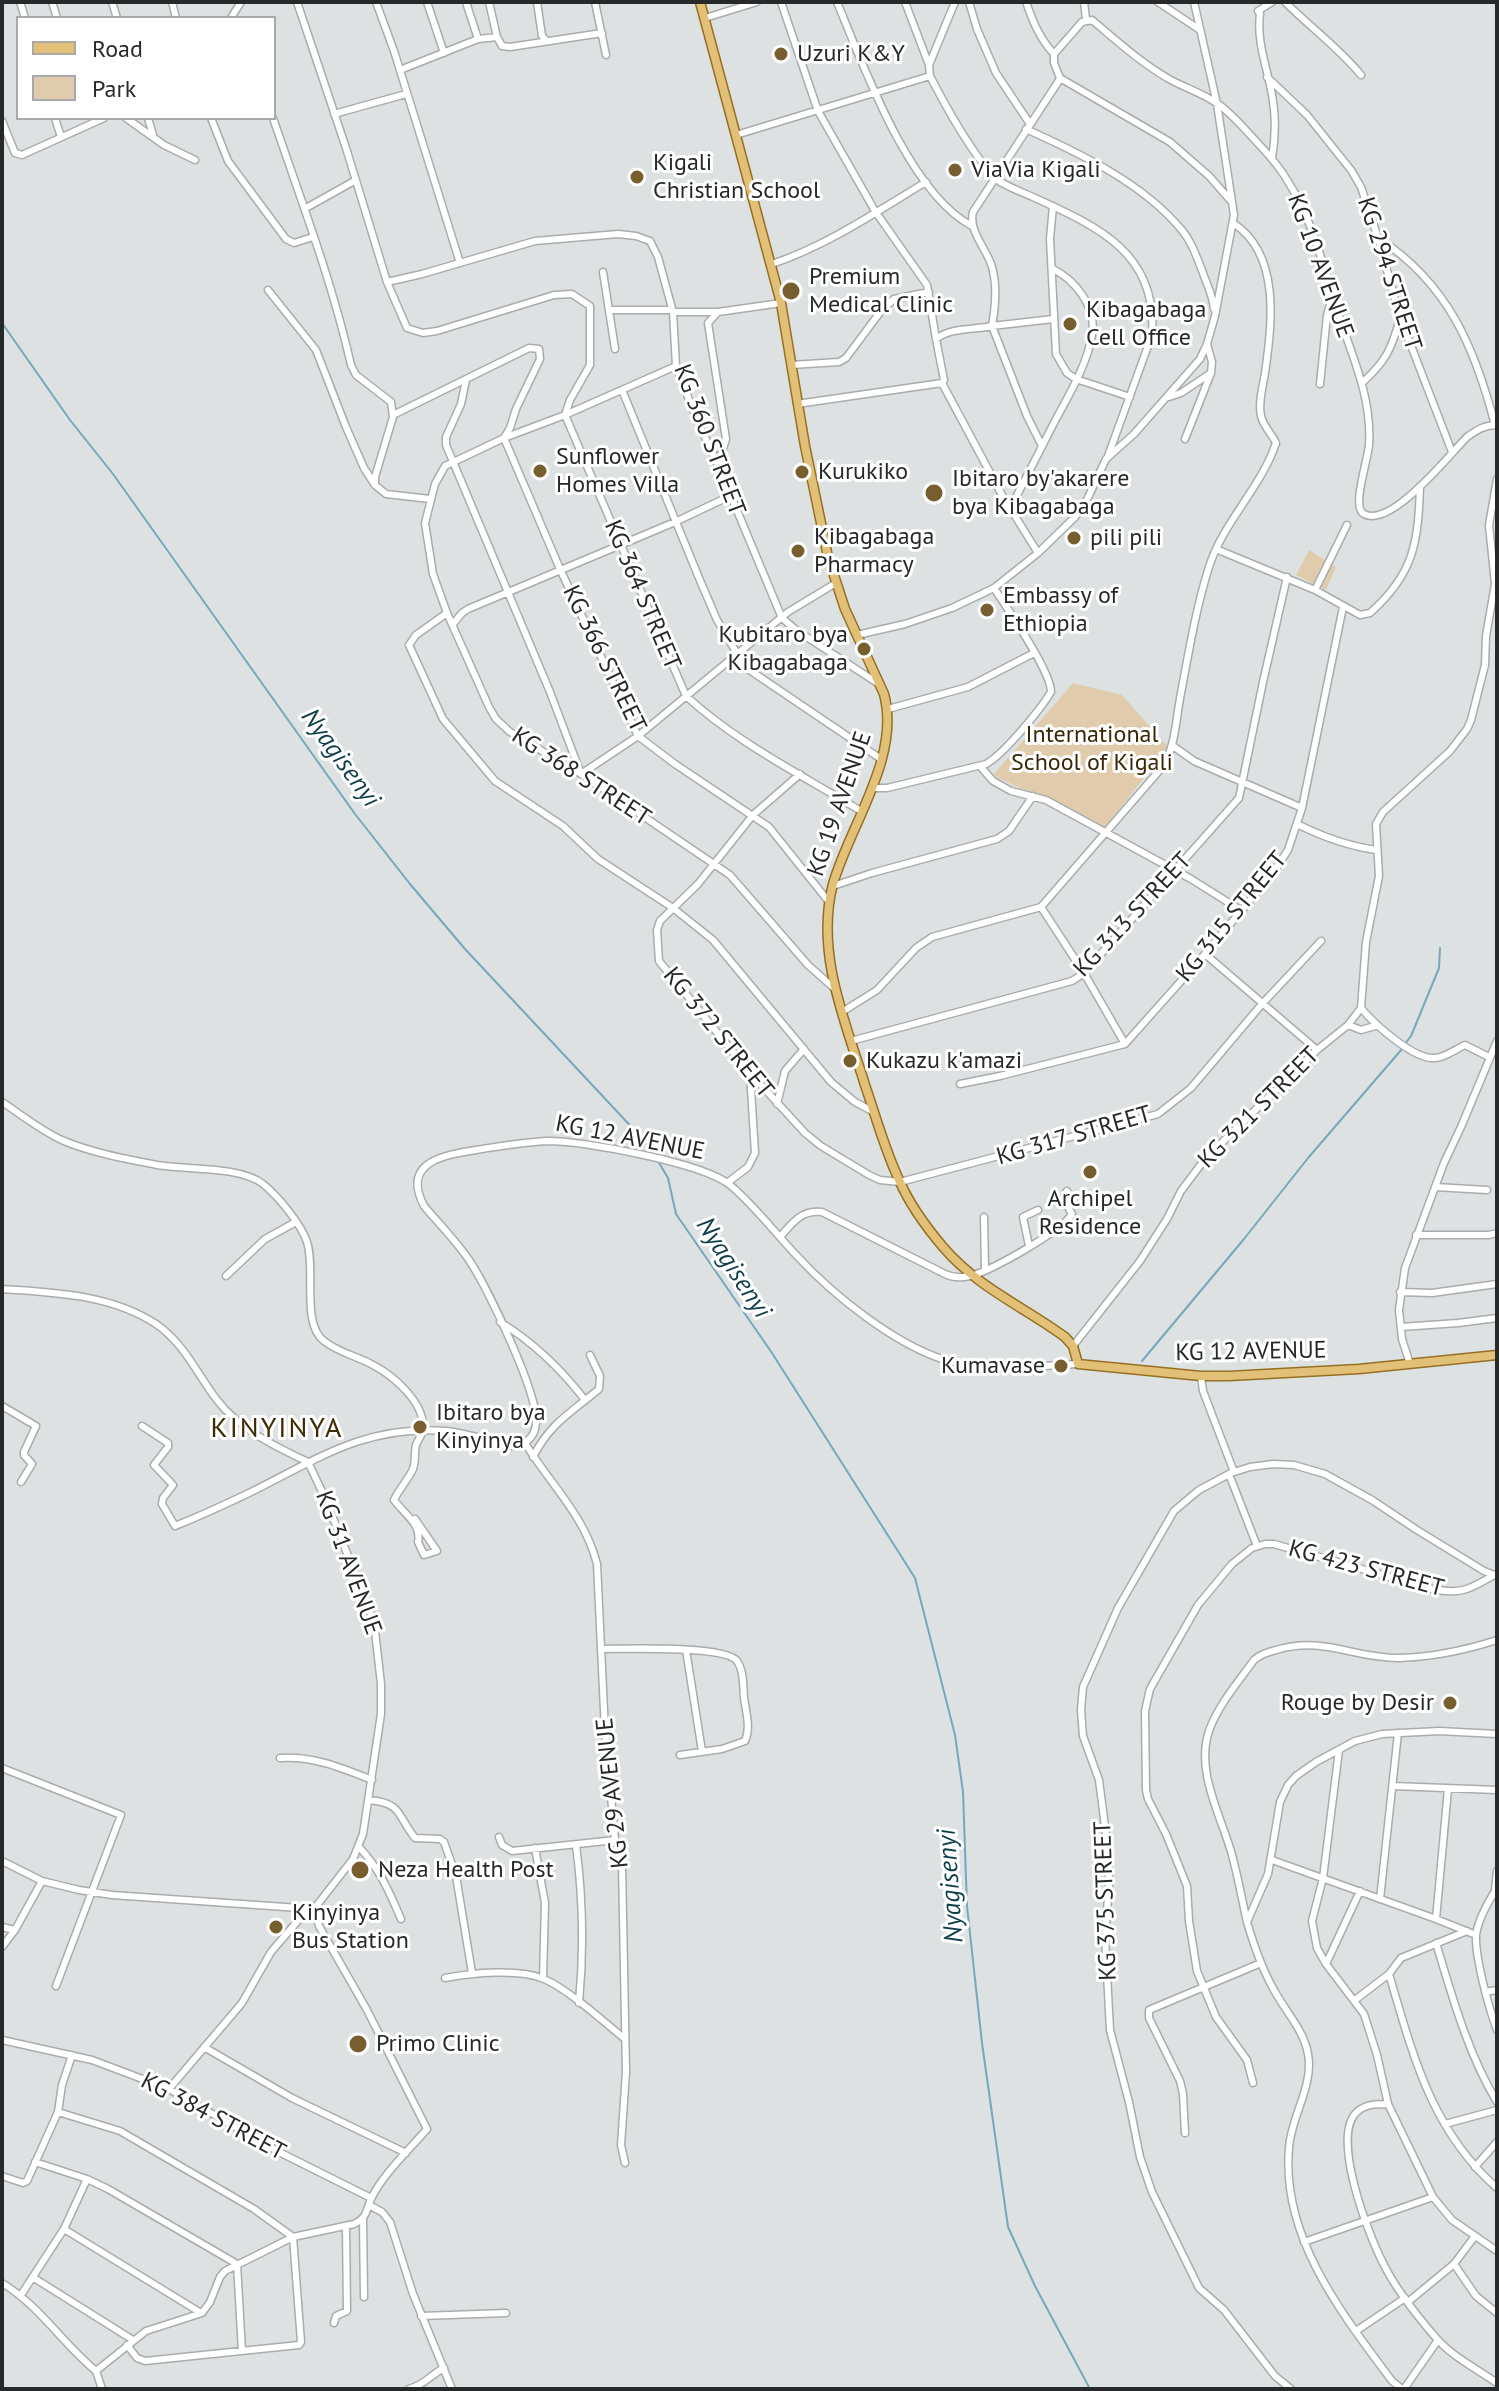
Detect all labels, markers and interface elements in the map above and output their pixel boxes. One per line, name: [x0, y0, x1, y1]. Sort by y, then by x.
legend: [16, 16, 276, 120]
text: Road: [92, 33, 143, 64]
place label: Uzuri K&Y: [797, 40, 905, 68]
marker: Uzuri K&Y: [772, 45, 790, 63]
text: Park: [92, 73, 136, 104]
place label: Kigali Christian School: [653, 149, 820, 205]
place label: ViaVia Kigali: [971, 156, 1101, 184]
marker: ViaVia Kigali: [946, 161, 964, 179]
marker: Kigali Christian School: [628, 168, 646, 186]
street label: KG 10 AVENUE: [1281, 190, 1359, 342]
street label: KG 294 STREET: [1351, 194, 1427, 354]
place label: Premium Medical Clinic: [809, 263, 953, 319]
marker: Premium Medical Clinic: [780, 280, 802, 302]
place label: Kibagabaga Cell Office: [1086, 296, 1206, 352]
marker: Kibagabaga Cell Office: [1061, 315, 1079, 333]
street label: KG 360 STREET: [667, 360, 751, 520]
place label: Sunflower Homes Villa: [556, 443, 679, 499]
place label: Kurukiko: [818, 458, 908, 486]
marker: Sunflower Homes Villa: [531, 462, 549, 480]
marker: Kurukiko: [793, 463, 811, 481]
place label: Ibitaro by'akarere bya Kibagabaga: [952, 465, 1129, 521]
marker: Ibitaro by'akarere bya Kibagabaga: [923, 482, 945, 504]
street label: KG 364 STREET: [598, 516, 686, 674]
place label: Kibagabaga Pharmacy: [814, 523, 934, 579]
place label: pili pili: [1090, 524, 1162, 552]
marker: pili pili: [1065, 529, 1083, 547]
marker: Kibagabaga Pharmacy: [789, 542, 807, 560]
street label: KG 366 STREET: [556, 581, 652, 737]
place label: Embassy of Ethiopia: [1003, 582, 1118, 638]
marker: Embassy of Ethiopia: [978, 601, 996, 619]
place label: Kubitaro bya Kibagabaga: [718, 621, 848, 677]
marker: Kubitaro bya Kibagabaga: [855, 640, 873, 658]
water label: Nyagisenyi: [294, 703, 386, 813]
street label: KG 368 STREET: [506, 721, 656, 833]
park label: International School of Kigali: [1011, 721, 1173, 777]
street label: KG 19 AVENUE: [802, 728, 878, 880]
street label: KG 315 STREET: [1171, 846, 1293, 988]
street label: KG 313 STREET: [1068, 847, 1198, 983]
street label: KG 372 STREET: [657, 962, 779, 1104]
street label: KG 321 STREET: [1192, 1041, 1326, 1175]
place label: Kukazu k'amazi: [866, 1047, 1022, 1075]
marker: Kukazu k'amazi: [841, 1052, 859, 1070]
street label: KG 317 STREET: [993, 1100, 1155, 1172]
street label: KG 12 AVENUE: [553, 1109, 707, 1167]
marker: Archipel Residence: [1081, 1163, 1099, 1181]
place label: Archipel Residence: [1039, 1185, 1141, 1241]
water label: Nyagisenyi: [689, 1212, 777, 1324]
street label: KG 12 AVENUE: [1175, 1336, 1327, 1368]
place label: Kumavase: [941, 1352, 1045, 1380]
marker: Kumavase: [1052, 1357, 1070, 1375]
place label: Ibitaro bya Kinyinya: [436, 1399, 546, 1455]
district label: KINYINYA: [211, 1412, 343, 1446]
marker: Ibitaro bya Kinyinya: [411, 1418, 429, 1436]
street label: KG 31 AVENUE: [309, 1487, 387, 1639]
street label: KG 423 STREET: [1285, 1534, 1447, 1604]
place label: Rouge by Desir: [1281, 1689, 1434, 1717]
marker: Rouge by Desir: [1441, 1694, 1459, 1712]
street label: KG 29 AVENUE: [591, 1716, 635, 1870]
street label: KG 375 STREET: [1089, 1821, 1123, 1981]
water label: Nyagisenyi: [931, 1828, 971, 1944]
place label: Neza Health Post: [378, 1856, 554, 1884]
marker: Neza Health Post: [349, 1859, 371, 1881]
place label: Kinyinya Bus Station: [292, 1899, 409, 1955]
marker: Kinyinya Bus Station: [267, 1918, 285, 1936]
place label: Primo Clinic: [376, 2030, 499, 2058]
marker: Primo Clinic: [347, 2033, 369, 2055]
street label: KG 384 STREET: [136, 2067, 290, 2167]

